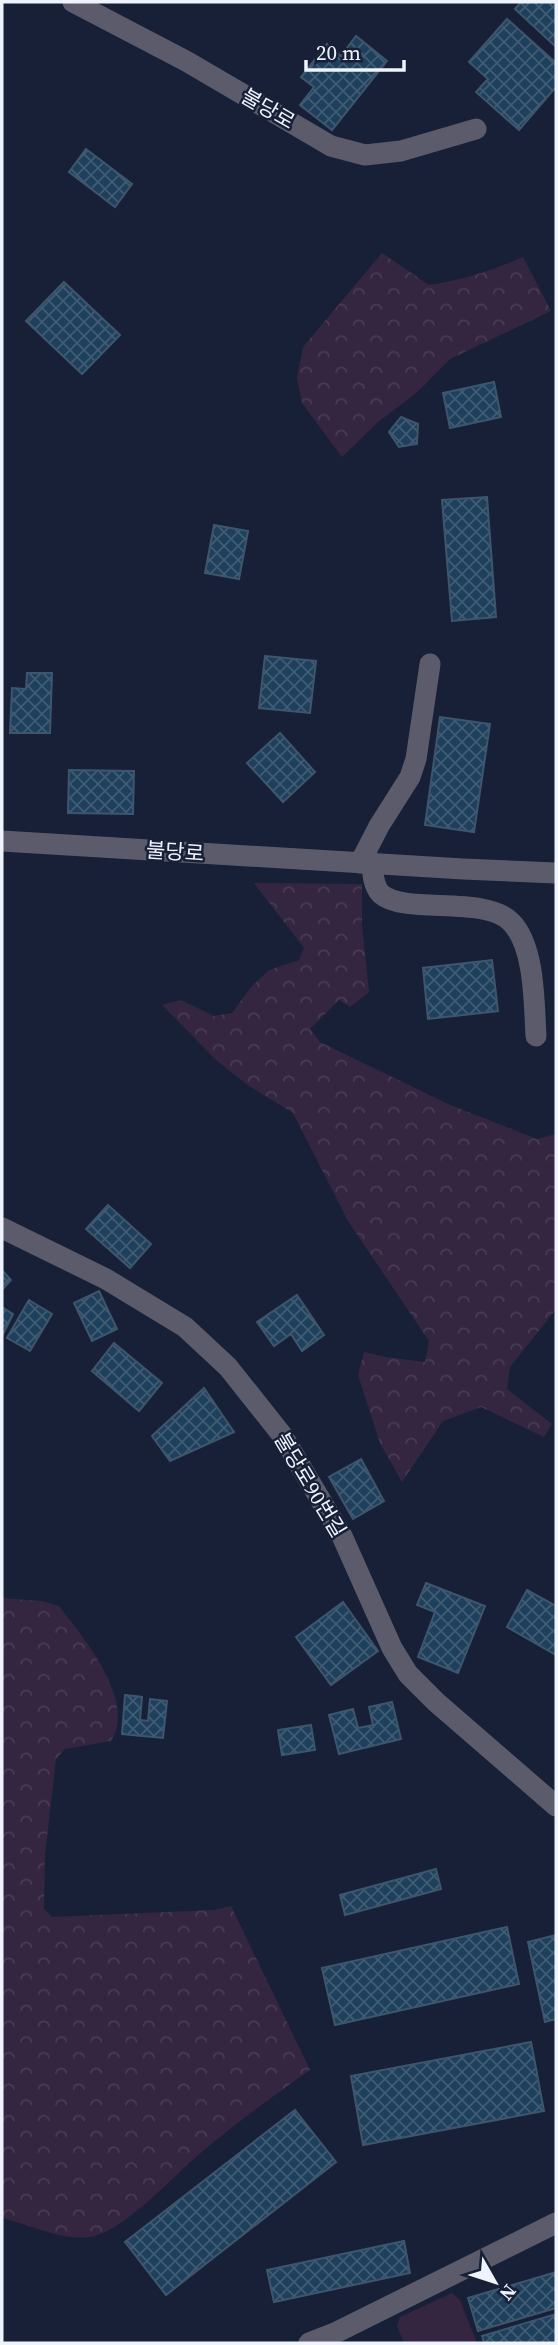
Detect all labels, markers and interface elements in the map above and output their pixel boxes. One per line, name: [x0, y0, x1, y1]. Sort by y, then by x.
scale bar: [306, 28, 404, 72]
text: 20 m: [316, 38, 361, 67]
street label: 불당로: [236, 82, 301, 136]
street label: 불당로: [145, 835, 205, 868]
street label: 불당로90번길: [268, 1427, 353, 1543]
north arrow: [460, 2247, 530, 2317]
text: N: [494, 2279, 523, 2306]

